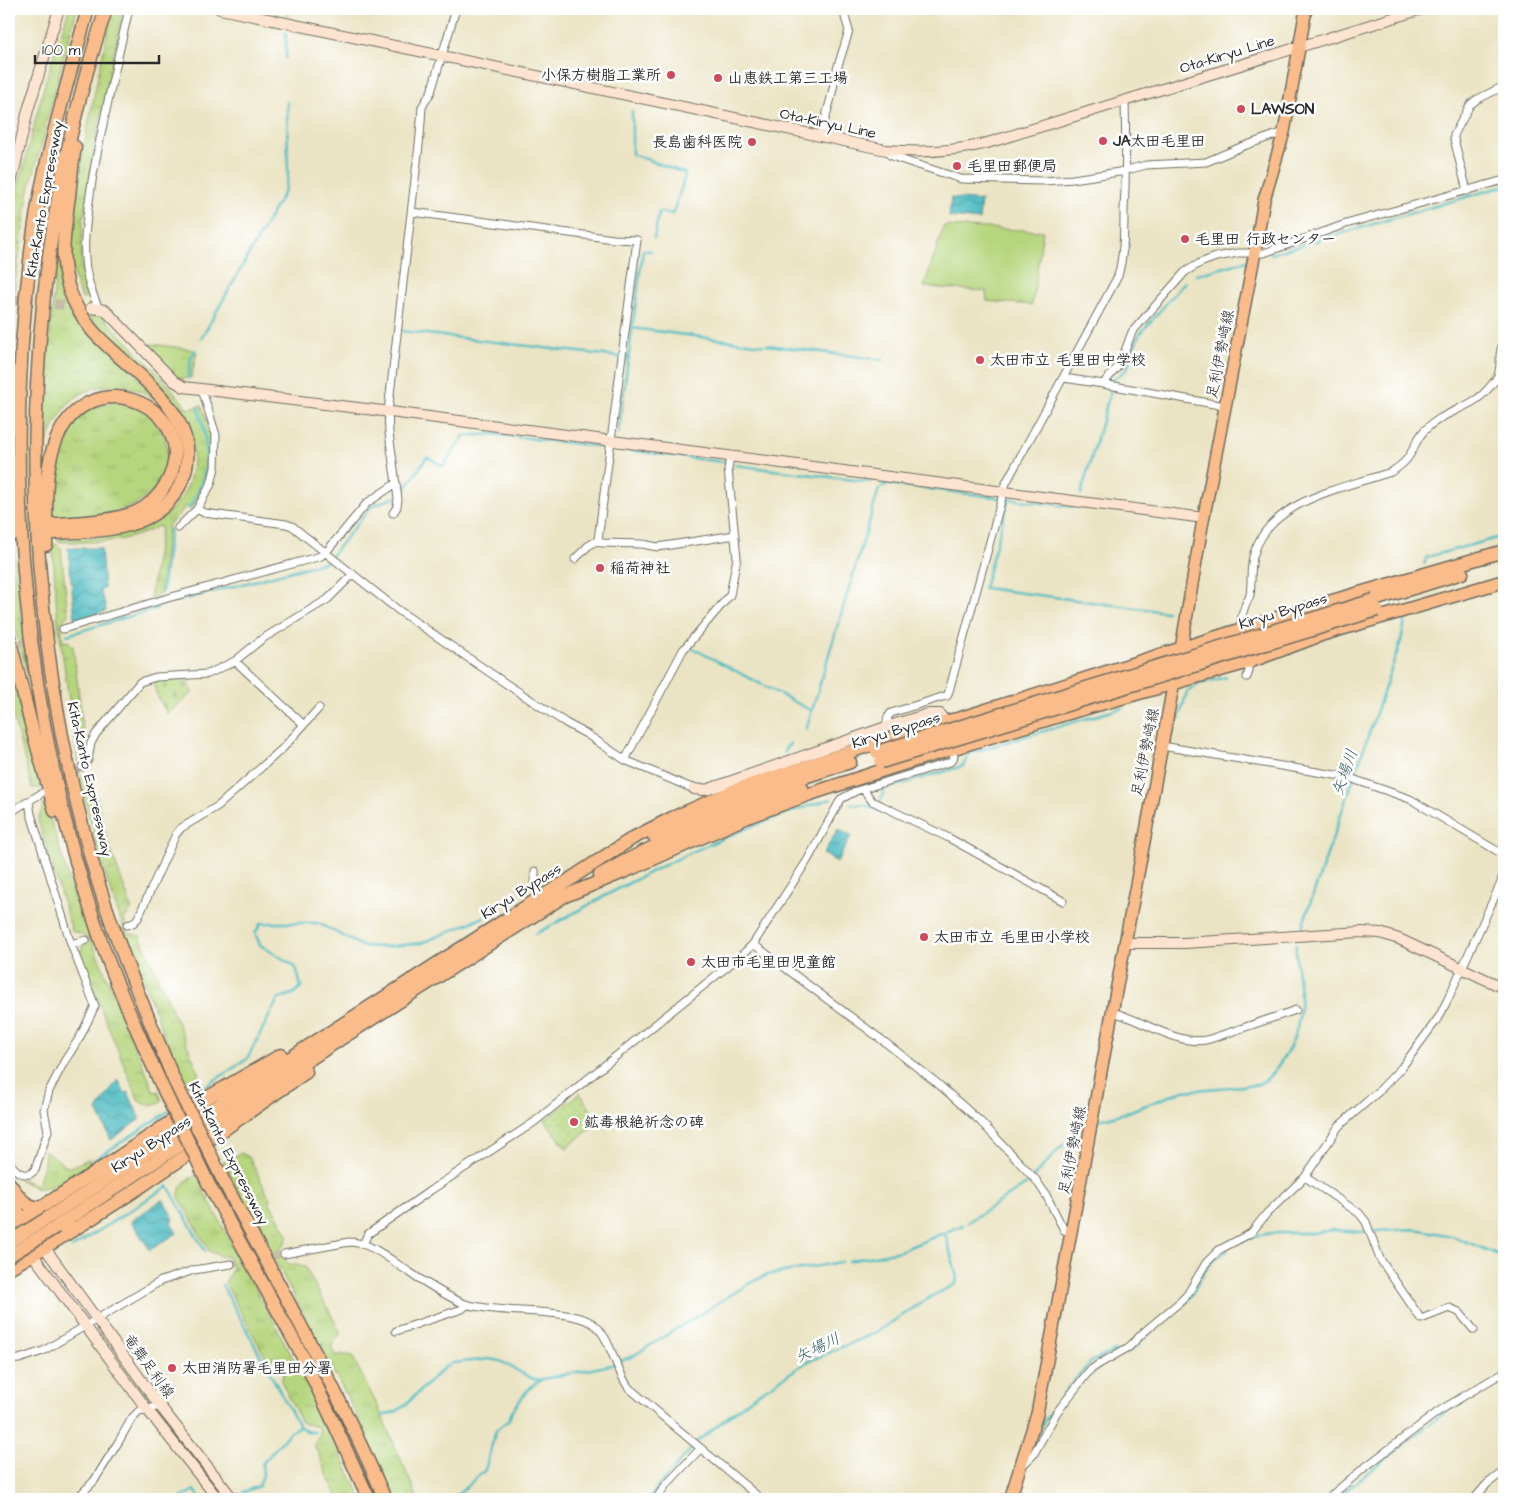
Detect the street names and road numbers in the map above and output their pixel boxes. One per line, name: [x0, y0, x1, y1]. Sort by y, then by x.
street label: Ota-Kiryu Line: [1177, 30, 1277, 80]
street label: Ota-Kiryu Line: [777, 103, 878, 145]
street label: Kita-Kanto Expressway: [20, 119, 70, 279]
street label: 足利伊勢崎線: [1202, 308, 1239, 400]
street label: Kiryu Bypass: [1236, 588, 1331, 636]
street label: Kita-Kanto Expressway: [61, 700, 118, 859]
street label: 足利伊勢崎線: [1127, 706, 1164, 798]
street label: Kiryu Bypass: [849, 707, 944, 755]
street label: Kiryu Bypass: [477, 858, 567, 925]
street label: Kita-Kanto Expressway: [182, 1078, 274, 1229]
street label: 足利伊勢崎線: [1054, 1104, 1091, 1196]
street label: Kiryu Bypass: [107, 1110, 196, 1179]
street label: 竜舞足利線: [118, 1330, 179, 1403]

